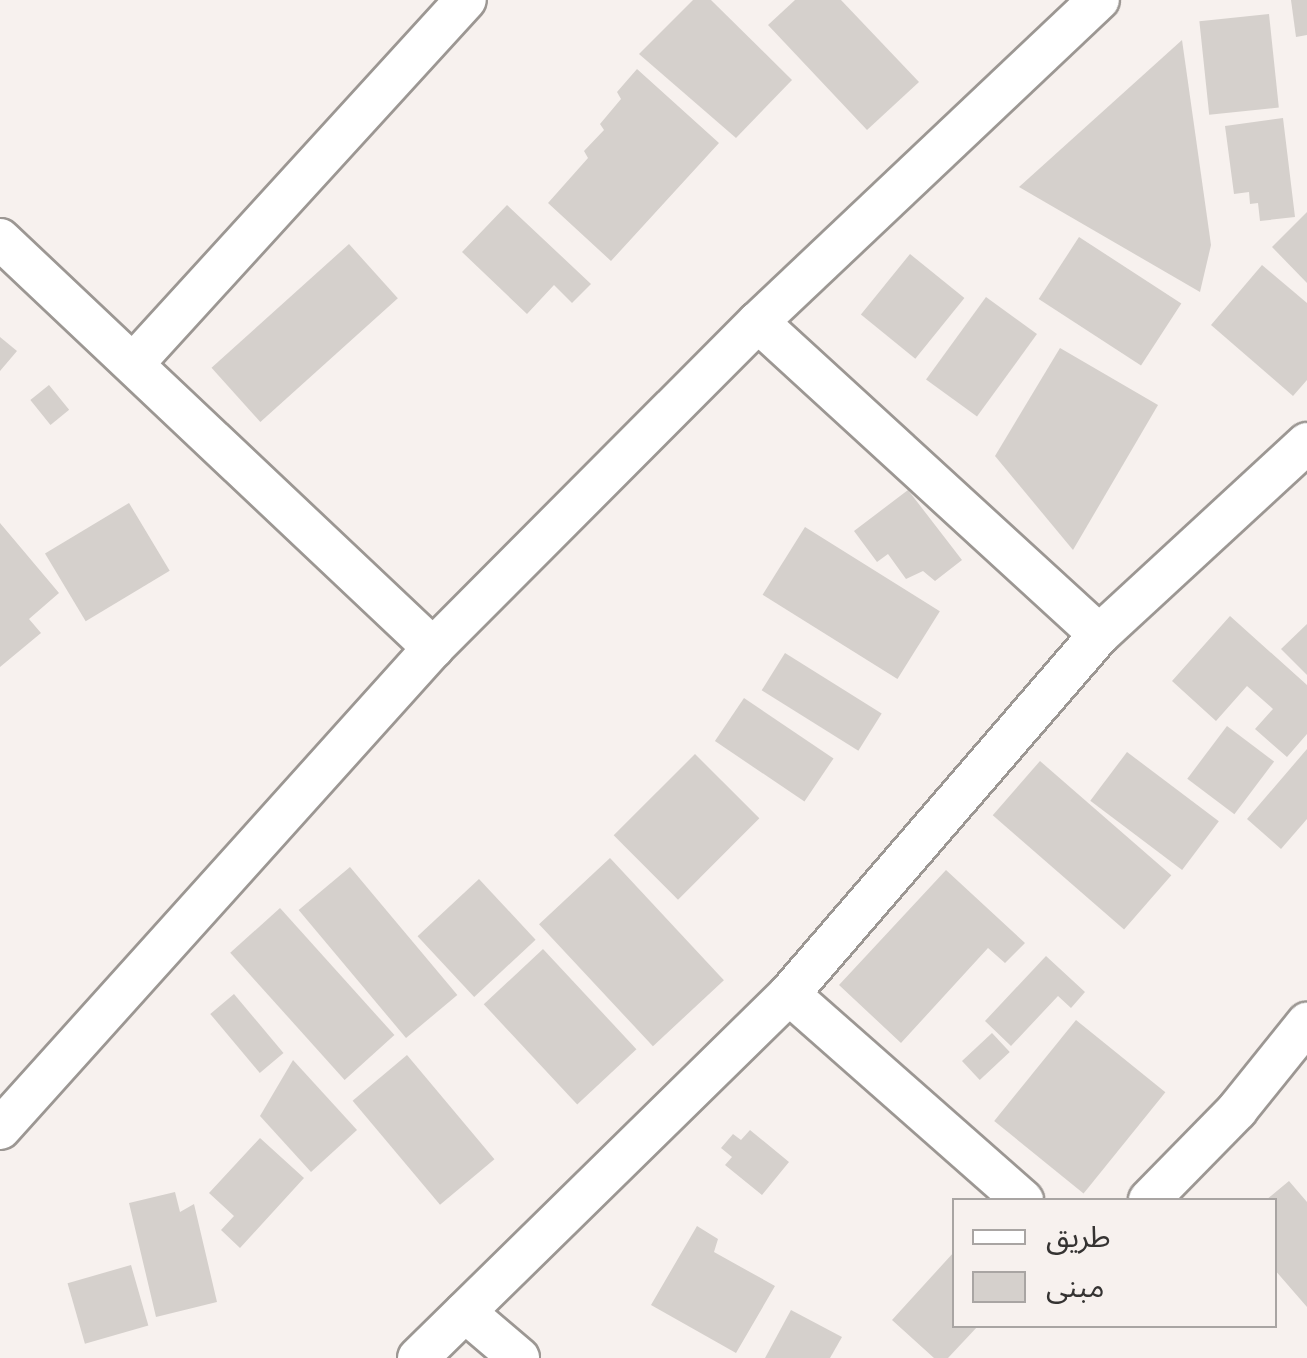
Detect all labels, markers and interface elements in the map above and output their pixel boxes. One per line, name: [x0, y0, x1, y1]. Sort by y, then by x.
legend: [952, 1198, 1277, 1328]
text: طريق: [1046, 1218, 1111, 1254]
text: مبنى: [1046, 1268, 1104, 1304]

